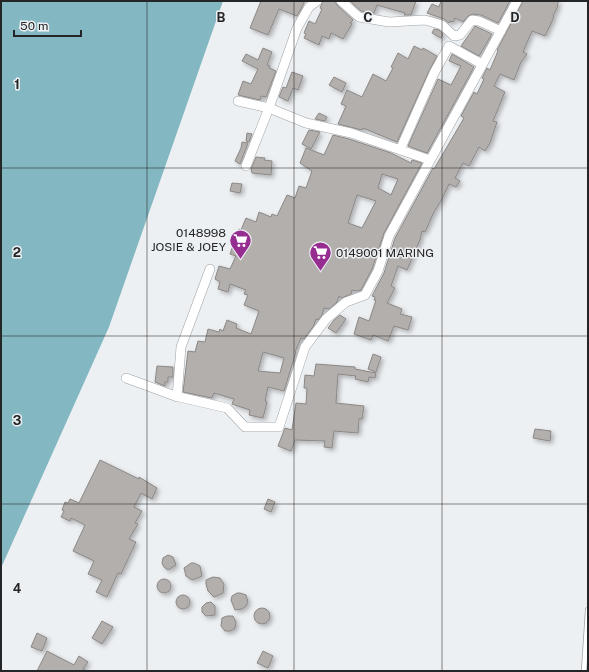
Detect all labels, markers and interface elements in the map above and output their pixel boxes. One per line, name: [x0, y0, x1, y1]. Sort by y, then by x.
text: B: [217, 10, 226, 25]
text: C: [363, 10, 373, 25]
text: D: [510, 10, 520, 25]
scale bar: [14, 12, 81, 38]
text: 50 m: [20, 19, 48, 33]
text: 1: [14, 77, 20, 92]
place label: 0148998 JOSIE & JOEY: [151, 226, 227, 254]
supermarket icon: 0148998 JOSIE & JOEY: [228, 227, 254, 260]
supermarket icon: 0149001 MARING: [307, 240, 333, 273]
text: 2: [13, 245, 21, 260]
place label: 0149001 MARING: [336, 246, 434, 260]
text: 3: [13, 413, 22, 428]
text: 4: [13, 581, 22, 596]

